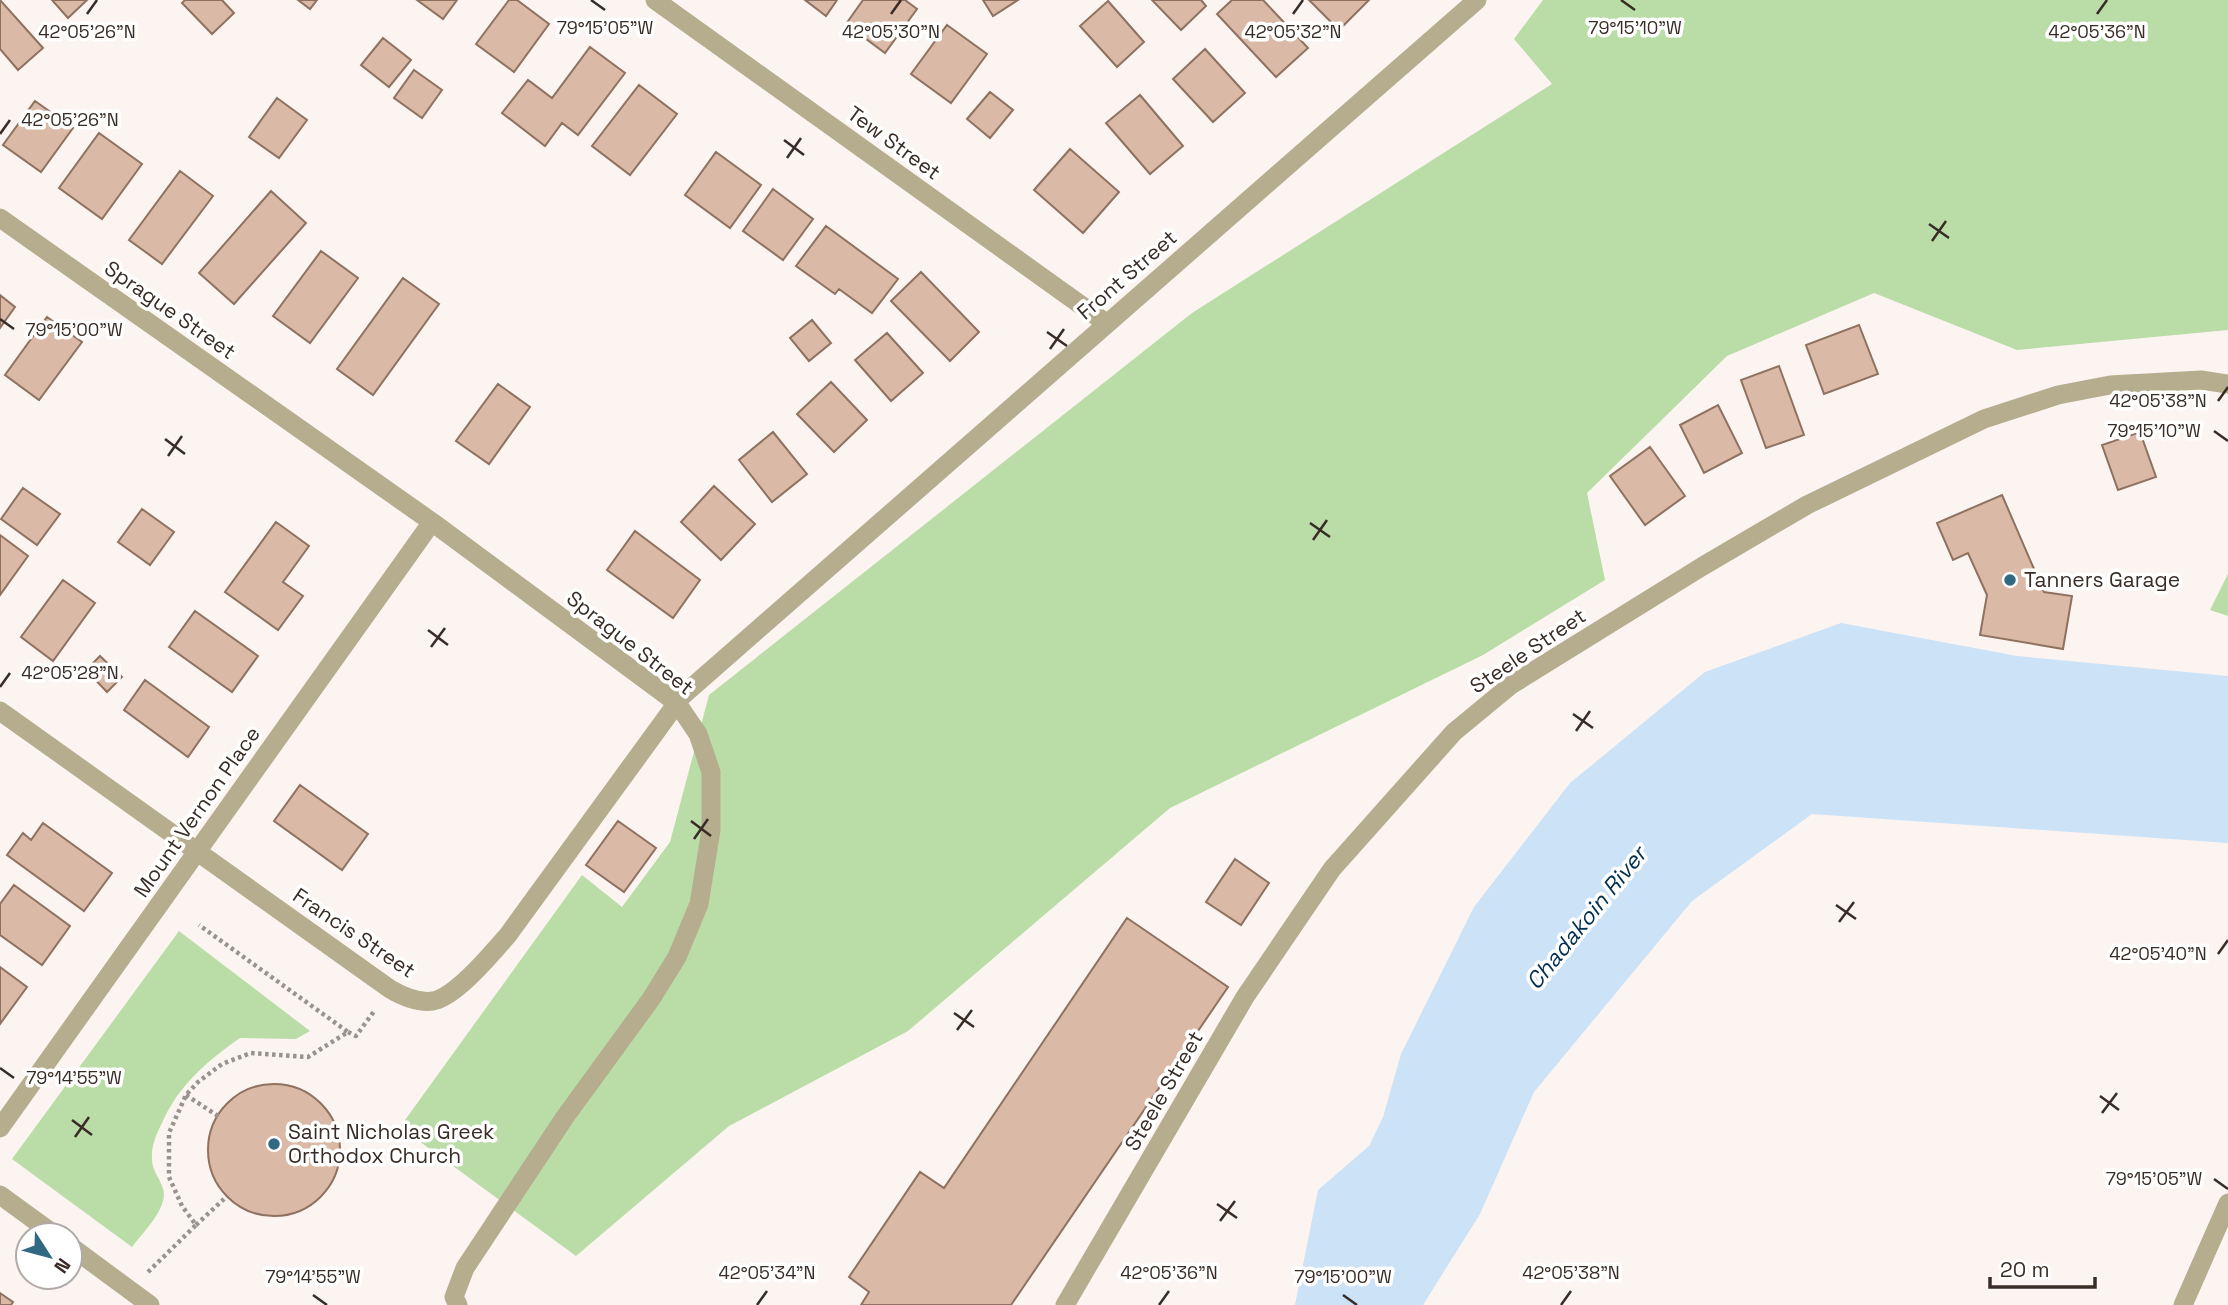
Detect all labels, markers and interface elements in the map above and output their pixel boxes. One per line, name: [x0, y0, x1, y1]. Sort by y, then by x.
text: 79°15'05"W: [557, 16, 654, 39]
text: 79°15'10"W: [1588, 16, 1682, 39]
text: 42°05'26"N: [38, 20, 136, 43]
text: 42°05'30"N: [842, 20, 940, 43]
text: 42°05'32"N: [1244, 20, 1342, 43]
text: 42°05'36"N: [2048, 20, 2146, 43]
street label: Tew Street: [842, 100, 946, 186]
text: 42°05'26"N: [21, 108, 119, 131]
street label: Front Street: [1071, 224, 1182, 325]
street label: Sprague Street: [99, 254, 241, 365]
text: 79°15'00"W: [25, 318, 123, 341]
text: 42°05'38"N: [2109, 389, 2207, 412]
text: 79°15'10"W: [2107, 419, 2201, 442]
place label: Tanners Garage: [2024, 566, 2180, 593]
marker: Tanners Garage: [2002, 572, 2018, 588]
street label: Sprague Street: [561, 585, 699, 701]
street label: Steele Street: [1465, 602, 1591, 699]
text: 42°05'28"N: [21, 661, 119, 684]
street label: Mount Vernon Place: [127, 721, 266, 902]
water label: Chadakoin River: [1519, 838, 1654, 996]
street label: Francis Street: [288, 882, 421, 984]
text: 42°05'40"N: [2109, 942, 2207, 965]
street label: Steele Street: [1118, 1026, 1209, 1156]
text: 79°14'55"W: [26, 1066, 122, 1089]
place label: Saint Nicholas Greek Orthodox Church: [288, 1118, 494, 1169]
marker: Saint Nicholas Greek Orthodox Church: [266, 1136, 282, 1152]
text: 79°15'05"W: [2106, 1167, 2203, 1190]
north arrow: [14, 1221, 84, 1291]
scale bar: [1990, 1246, 2095, 1290]
text: N: [48, 1253, 76, 1278]
text: 20 m: [2000, 1256, 2050, 1283]
text: 42°05'34"N: [719, 1261, 815, 1284]
text: 42°05'36"N: [1120, 1261, 1218, 1284]
text: 42°05'38"N: [1522, 1261, 1620, 1284]
text: 79°14'55"W: [265, 1265, 361, 1288]
text: 79°15'00"W: [1294, 1265, 1392, 1288]

